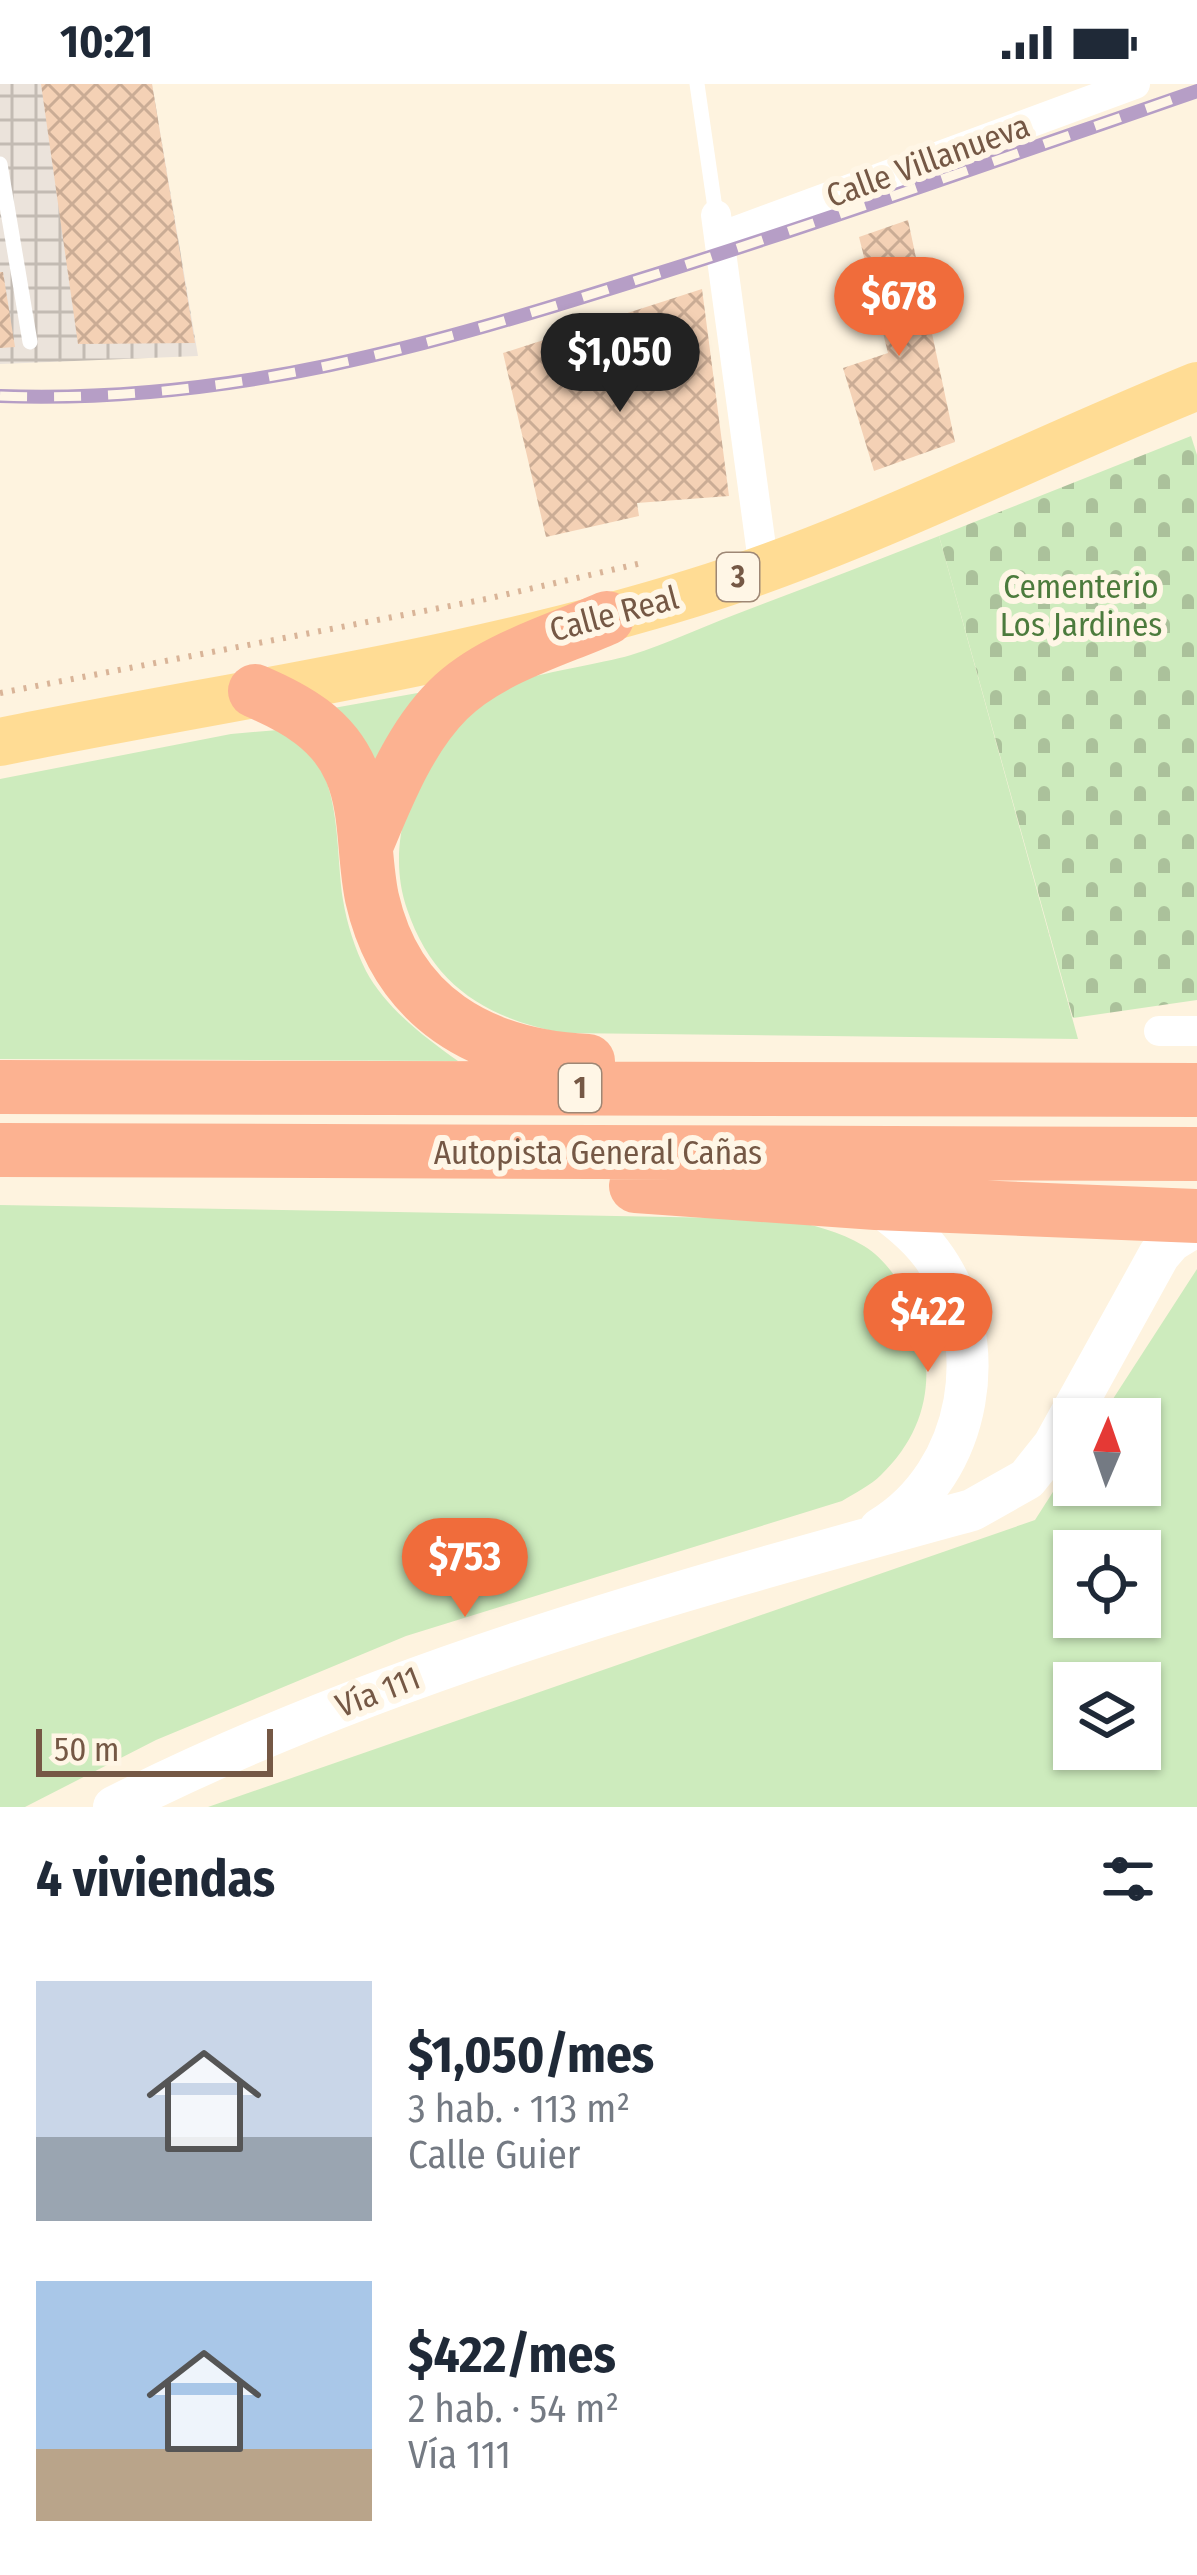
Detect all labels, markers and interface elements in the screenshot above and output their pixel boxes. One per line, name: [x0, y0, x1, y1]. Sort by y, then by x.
text: 10:21: [60, 15, 153, 69]
street label: Calle Villanueva: [821, 106, 1035, 216]
pin: $678: [828, 257, 970, 359]
text: $678: [861, 273, 937, 319]
pin: $1,050: [522, 313, 718, 415]
text: $1,050: [568, 329, 672, 375]
road number: 3: [717, 553, 759, 601]
park label: Cementerio Los Jardines: [1000, 567, 1162, 645]
street label: Calle Real: [545, 578, 683, 650]
road number: 1: [559, 1064, 601, 1112]
street label: Autopista General Cañas: [434, 1133, 762, 1173]
pin: $422: [857, 1273, 999, 1375]
text: $422: [890, 1289, 966, 1335]
north arrow: [1053, 1398, 1161, 1506]
map controls: [1053, 1398, 1161, 1770]
pin: $753: [394, 1518, 536, 1620]
button: locate: [1053, 1530, 1161, 1638]
text: $753: [429, 1534, 501, 1580]
street label: Vía 111: [330, 1658, 426, 1726]
button: layers: [1053, 1662, 1161, 1770]
scale bar: [36, 1723, 273, 1776]
text: 50 m: [54, 1730, 119, 1770]
icon: filters: [1095, 1846, 1161, 1912]
text: 4 viviendas: [36, 1848, 275, 1910]
text: $1,050/mes: [408, 2024, 654, 2086]
icon: home: [132, 2029, 276, 2173]
text: 3 hab. · 113 m²: [408, 2086, 630, 2132]
text: Calle Guier: [408, 2132, 580, 2178]
text: $422/mes: [408, 2324, 616, 2386]
icon: home: [132, 2329, 276, 2473]
text: 2 hab. · 54 m²: [408, 2386, 619, 2432]
text: Vía 111: [408, 2432, 511, 2478]

